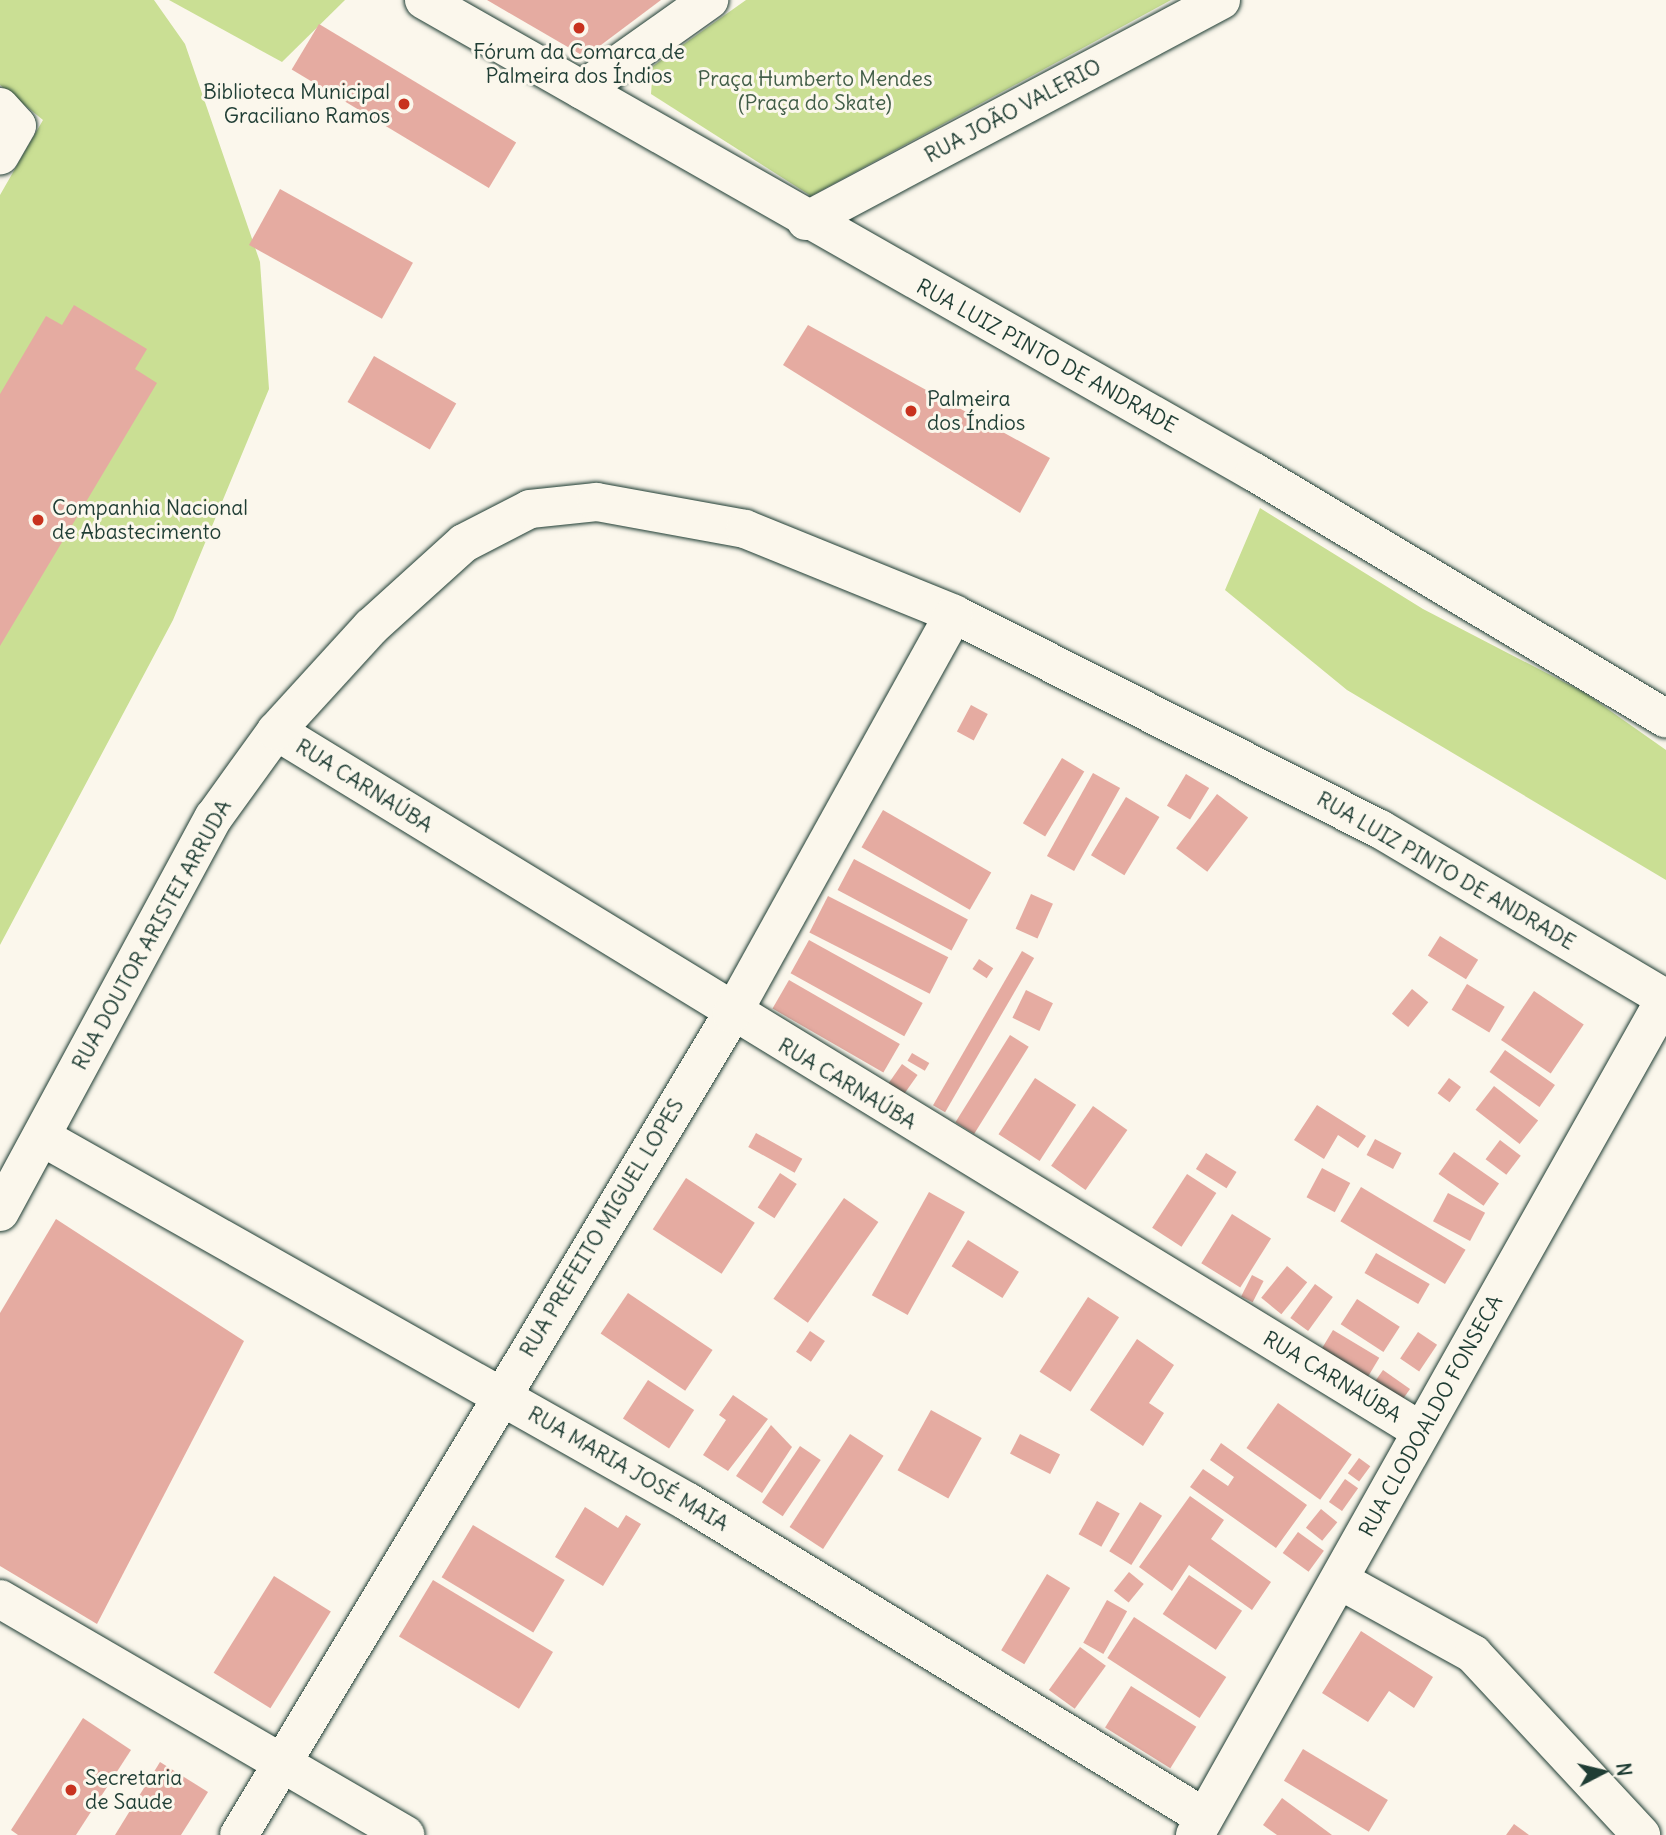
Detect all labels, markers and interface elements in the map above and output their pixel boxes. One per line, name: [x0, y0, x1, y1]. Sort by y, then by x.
marker: Fórum da Comarca de Palmeira dos Índios: [571, 20, 587, 36]
place label: Fórum da Comarca de Palmeira dos Índios: [473, 39, 685, 89]
street label: RUA JOÃO VALERIO: [920, 54, 1106, 168]
park label: Praça Humberto Mendes (Praça do Skate): [698, 66, 932, 116]
place label: Biblioteca Municipal Graciliano Ramos: [203, 79, 390, 129]
marker: Biblioteca Municipal Graciliano Ramos: [396, 96, 412, 112]
street label: RUA LUIZ PINTO DE ANDRADE: [912, 274, 1182, 438]
place label: Palmeira dos Índios: [927, 386, 1025, 436]
marker: Palmeira dos Índios: [901, 401, 921, 421]
place label: Companhia Nacional de Abastecimento: [52, 495, 248, 545]
marker: Companhia Nacional de Abastecimento: [30, 512, 46, 528]
street label: RUA CARNAÚBA: [291, 734, 437, 838]
street label: RUA LUIZ PINTO DE ANDRADE: [1312, 786, 1580, 956]
street label: RUA DOUTOR ARISTEI ARRUDA: [67, 796, 237, 1074]
street label: RUA CARNAÚBA: [773, 1033, 921, 1135]
street label: RUA PREFEITO MIGUEL LOPES: [515, 1094, 689, 1362]
street label: RUA CLODOALDO FONSECA: [1354, 1291, 1508, 1541]
street label: RUA CARNAÚBA: [1258, 1326, 1406, 1428]
street label: RUA MARIA JOSÉ MAIA: [523, 1401, 733, 1537]
north arrow: [1568, 1737, 1638, 1807]
text: N: [1611, 1761, 1637, 1777]
place label: Secretaria de Saude: [85, 1765, 182, 1815]
marker: Secretaria de Saude: [63, 1782, 79, 1798]

